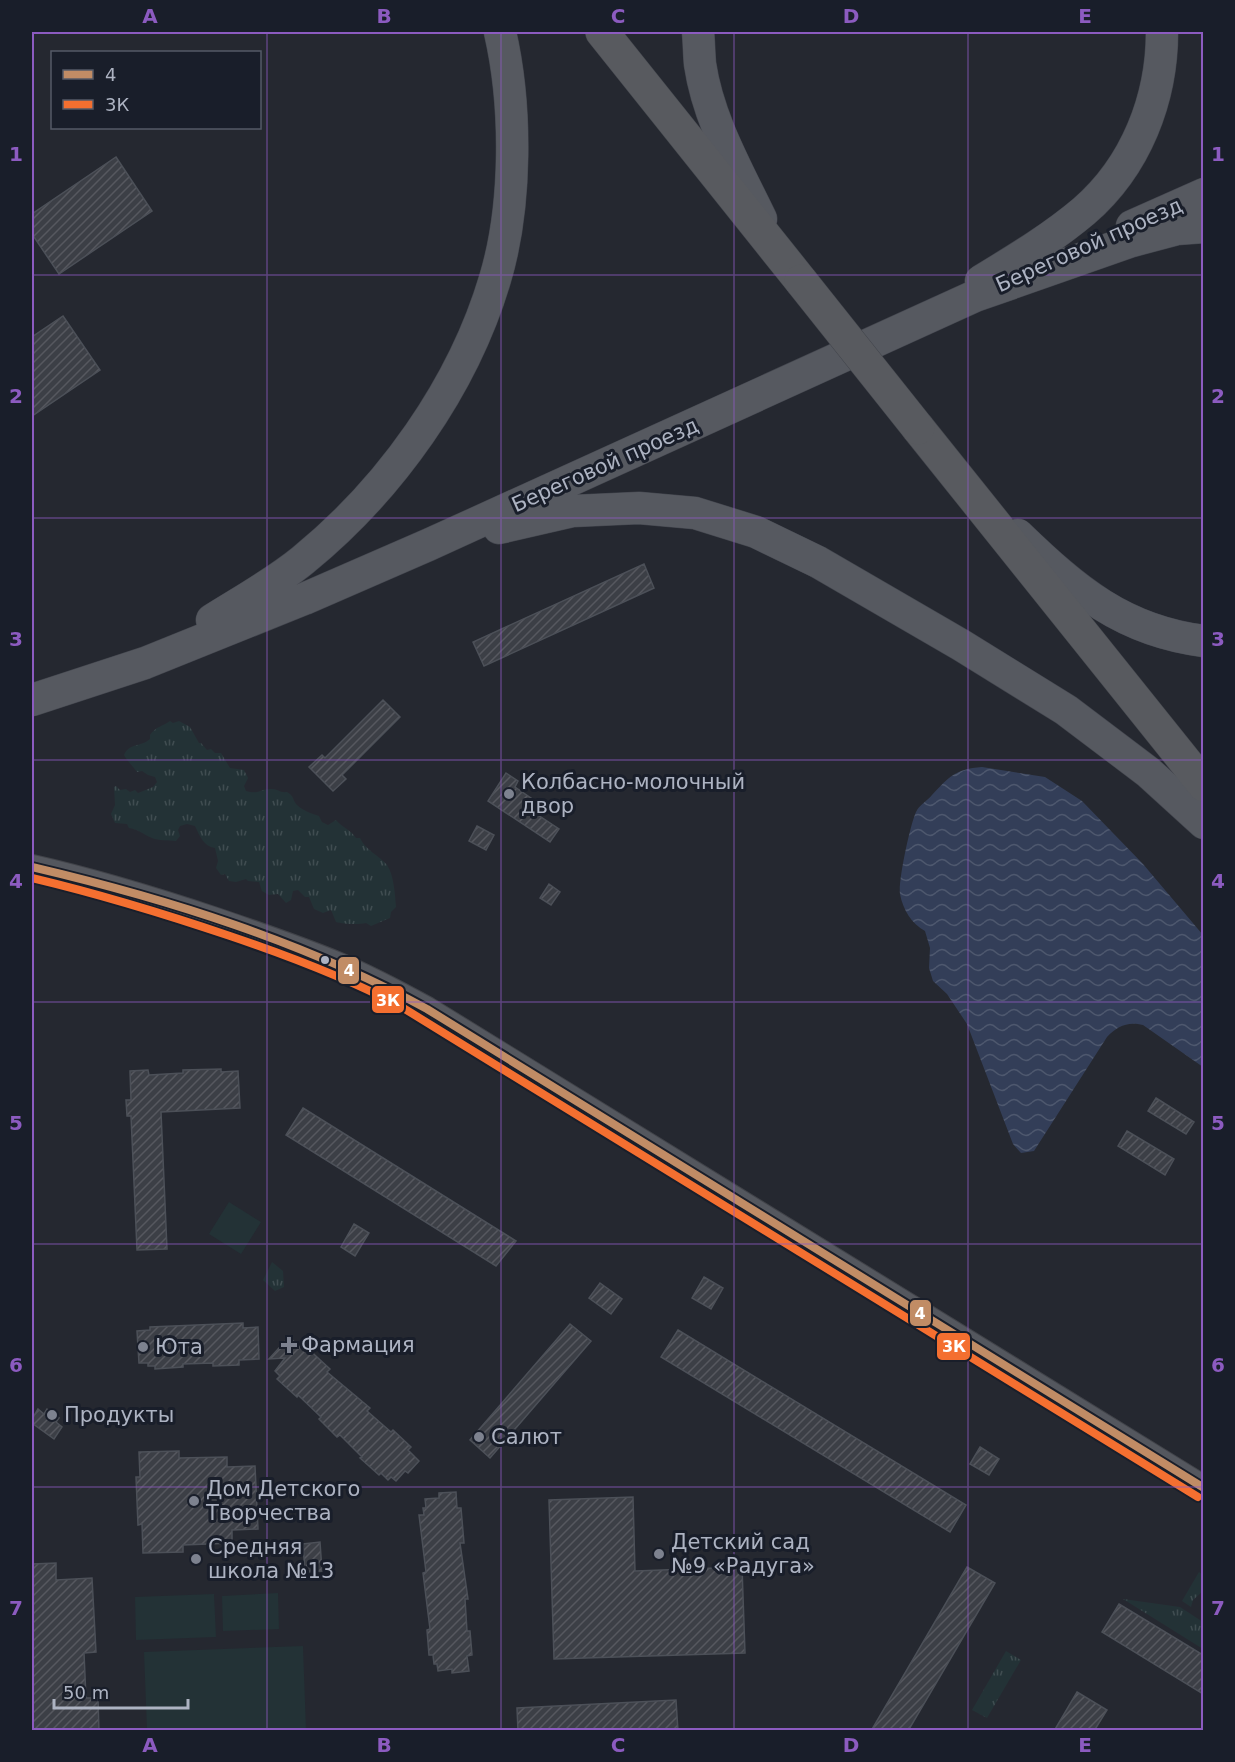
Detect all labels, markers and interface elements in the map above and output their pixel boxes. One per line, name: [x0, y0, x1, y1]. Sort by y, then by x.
text: A: [142, 4, 158, 28]
text: B: [376, 4, 392, 28]
text: C: [611, 4, 625, 28]
text: D: [843, 4, 859, 28]
text: E: [1078, 4, 1092, 28]
legend: [51, 51, 261, 129]
text: 4: [105, 64, 116, 85]
text: 3К: [105, 94, 129, 115]
text: 1: [9, 142, 23, 166]
text: 1: [1211, 142, 1225, 166]
street label: Береговой проезд: [992, 193, 1186, 297]
text: 2: [9, 384, 23, 408]
text: 2: [1211, 384, 1225, 408]
street label: Береговой проезд: [508, 413, 702, 517]
text: 3: [9, 627, 23, 651]
text: 3: [1211, 627, 1225, 651]
place label: Колбасно-молочный двор: [521, 770, 745, 818]
marker: Колбасно-молочный двор: [502, 787, 516, 801]
text: 4: [9, 869, 23, 893]
text: 4: [1211, 869, 1225, 893]
unlabelled marker: [319, 954, 331, 966]
line badge: 4: [337, 956, 360, 985]
text: 4: [343, 961, 355, 980]
line badge: 3К: [371, 985, 405, 1014]
text: 3К: [376, 991, 400, 1010]
text: 5: [9, 1111, 23, 1135]
text: 5: [1211, 1111, 1225, 1135]
line badge: 4: [909, 1299, 932, 1327]
text: 4: [914, 1304, 926, 1323]
line badge: 3К: [936, 1332, 971, 1361]
place label: Фармация: [301, 1333, 415, 1357]
place label: Юта: [155, 1335, 203, 1359]
text: 3К: [942, 1337, 966, 1356]
marker: Фармация: [282, 1338, 296, 1352]
marker: Юта: [136, 1340, 150, 1354]
text: 6: [9, 1353, 23, 1377]
text: 6: [1211, 1353, 1225, 1377]
place label: Продукты: [64, 1403, 174, 1427]
marker: Продукты: [45, 1408, 59, 1422]
place label: Салют: [491, 1425, 562, 1449]
marker: Салют: [472, 1430, 486, 1444]
place label: Дом Детского Творчества: [205, 1477, 360, 1525]
marker: Дом Детского Творчества: [187, 1494, 201, 1508]
place label: Детский сад №9 «Радуга»: [671, 1530, 815, 1578]
place label: Средняя школа №13: [208, 1535, 334, 1583]
marker: Детский сад №9 «Радуга»: [652, 1547, 666, 1561]
marker: Средняя школа №13: [189, 1552, 203, 1566]
text: 7: [9, 1596, 23, 1620]
text: 7: [1211, 1596, 1225, 1620]
scale bar: [54, 1672, 188, 1710]
text: 50 m: [63, 1682, 109, 1703]
text: A: [142, 1733, 158, 1757]
text: B: [376, 1733, 392, 1757]
text: C: [611, 1733, 625, 1757]
text: D: [843, 1733, 859, 1757]
text: E: [1078, 1733, 1092, 1757]

